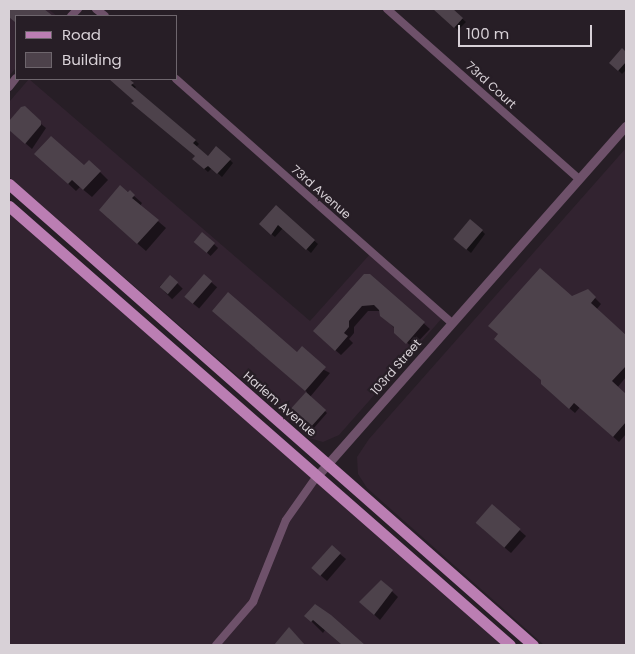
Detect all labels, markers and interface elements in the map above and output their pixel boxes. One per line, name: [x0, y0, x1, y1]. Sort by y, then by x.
legend: [15, 15, 178, 80]
scale bar: [460, 15, 594, 47]
text: 100 m: [466, 23, 509, 44]
text: Road: [62, 24, 101, 45]
text: Building: [62, 49, 122, 70]
street label: 73rd Court: [463, 59, 519, 111]
street label: 73rd Avenue: [288, 162, 354, 222]
street label: 103rd Street: [368, 336, 424, 398]
street label: Harlem Avenue: [241, 368, 319, 440]

